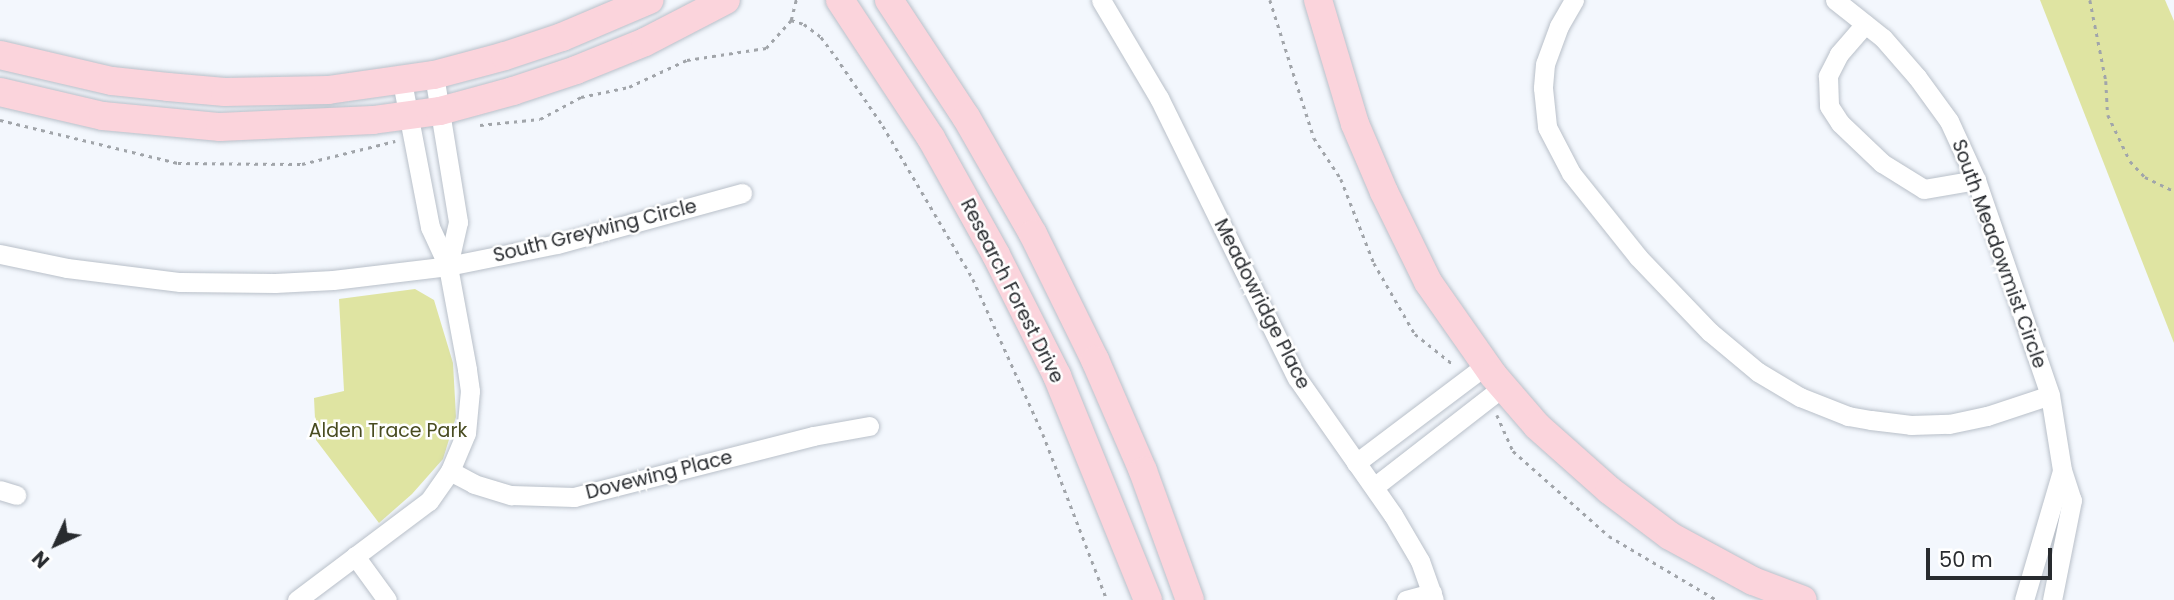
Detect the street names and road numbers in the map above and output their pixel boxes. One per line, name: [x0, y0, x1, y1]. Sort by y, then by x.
street label: South Meadowmist Circle: [1947, 137, 2051, 371]
street label: South Greywing Circle: [491, 195, 699, 267]
street label: Research Forest Drive: [956, 195, 1068, 387]
street label: Meadowridge Place: [1209, 215, 1315, 393]
street label: Dovewing Place: [583, 446, 735, 504]

